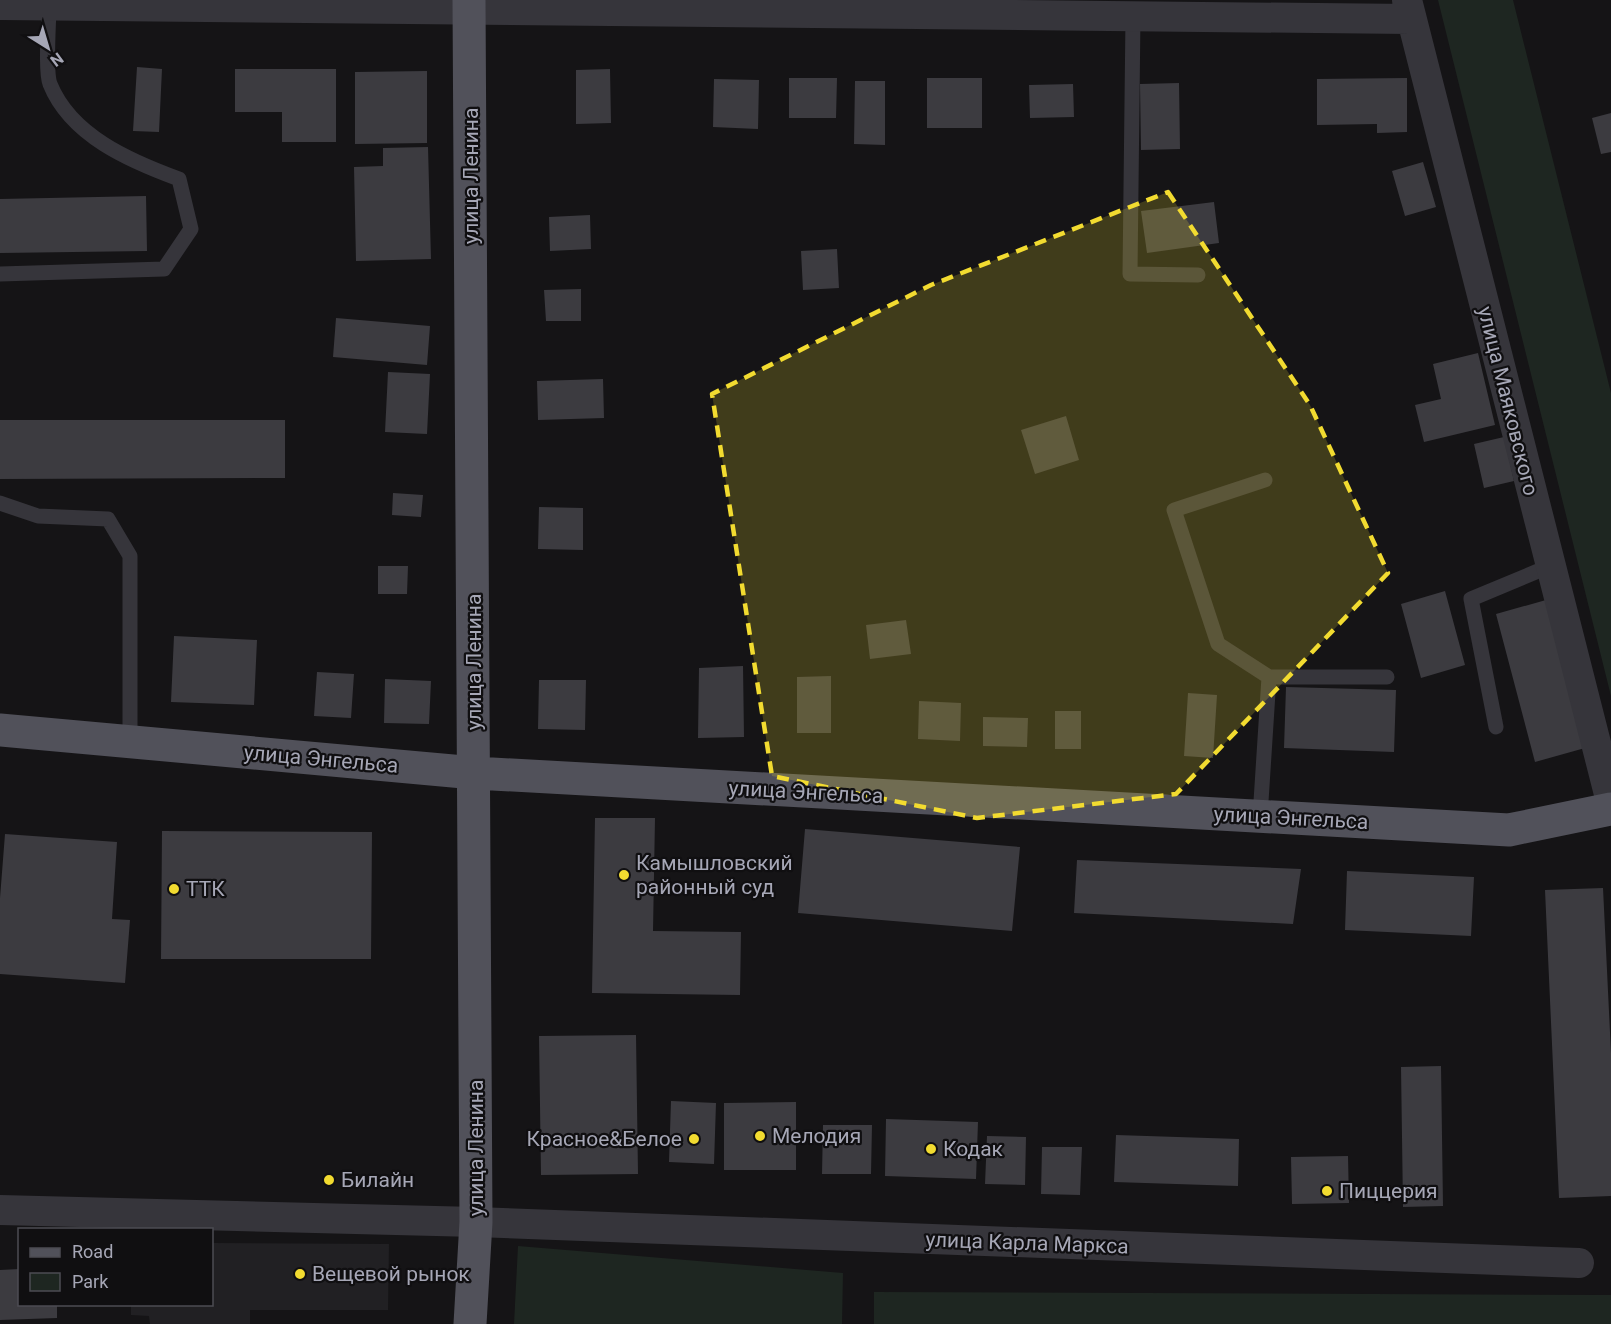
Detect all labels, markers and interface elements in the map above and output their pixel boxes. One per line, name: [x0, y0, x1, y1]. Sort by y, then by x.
north arrow: [18, 18, 78, 78]
text: N: [46, 49, 67, 71]
street label: улица Ленина: [459, 108, 483, 244]
street label: улица Маяковского: [1473, 304, 1543, 498]
street label: улица Ленина: [462, 594, 486, 730]
street label: улица Энгельса: [243, 740, 399, 778]
street label: улица Энгельса: [728, 776, 884, 808]
street label: улица Энгельса: [1213, 802, 1369, 834]
place label: Камышловский районный суд: [636, 851, 793, 899]
marker: Камышловский районный суд: [617, 868, 631, 882]
place label: ТТК: [186, 877, 225, 901]
marker: ТТК: [167, 882, 181, 896]
street label: улица Ленина: [464, 1080, 488, 1216]
place label: Мелодия: [772, 1124, 861, 1148]
place label: Красное&Белое: [527, 1127, 682, 1151]
marker: Мелодия: [753, 1129, 767, 1143]
marker: Красное&Белое: [687, 1132, 701, 1146]
place label: Кодак: [943, 1137, 1004, 1161]
marker: Кодак: [924, 1142, 938, 1156]
place label: Билайн: [341, 1168, 414, 1192]
marker: Билайн: [322, 1173, 336, 1187]
place label: Пиццерия: [1339, 1179, 1438, 1203]
marker: Пиццерия: [1320, 1184, 1334, 1198]
street label: улица Карла Маркса: [925, 1227, 1129, 1259]
legend: [18, 1228, 213, 1306]
text: Road: [72, 1241, 113, 1262]
place label: Вещевой рынок: [312, 1262, 470, 1286]
marker: Вещевой рынок: [293, 1267, 307, 1281]
text: Park: [72, 1271, 109, 1292]

